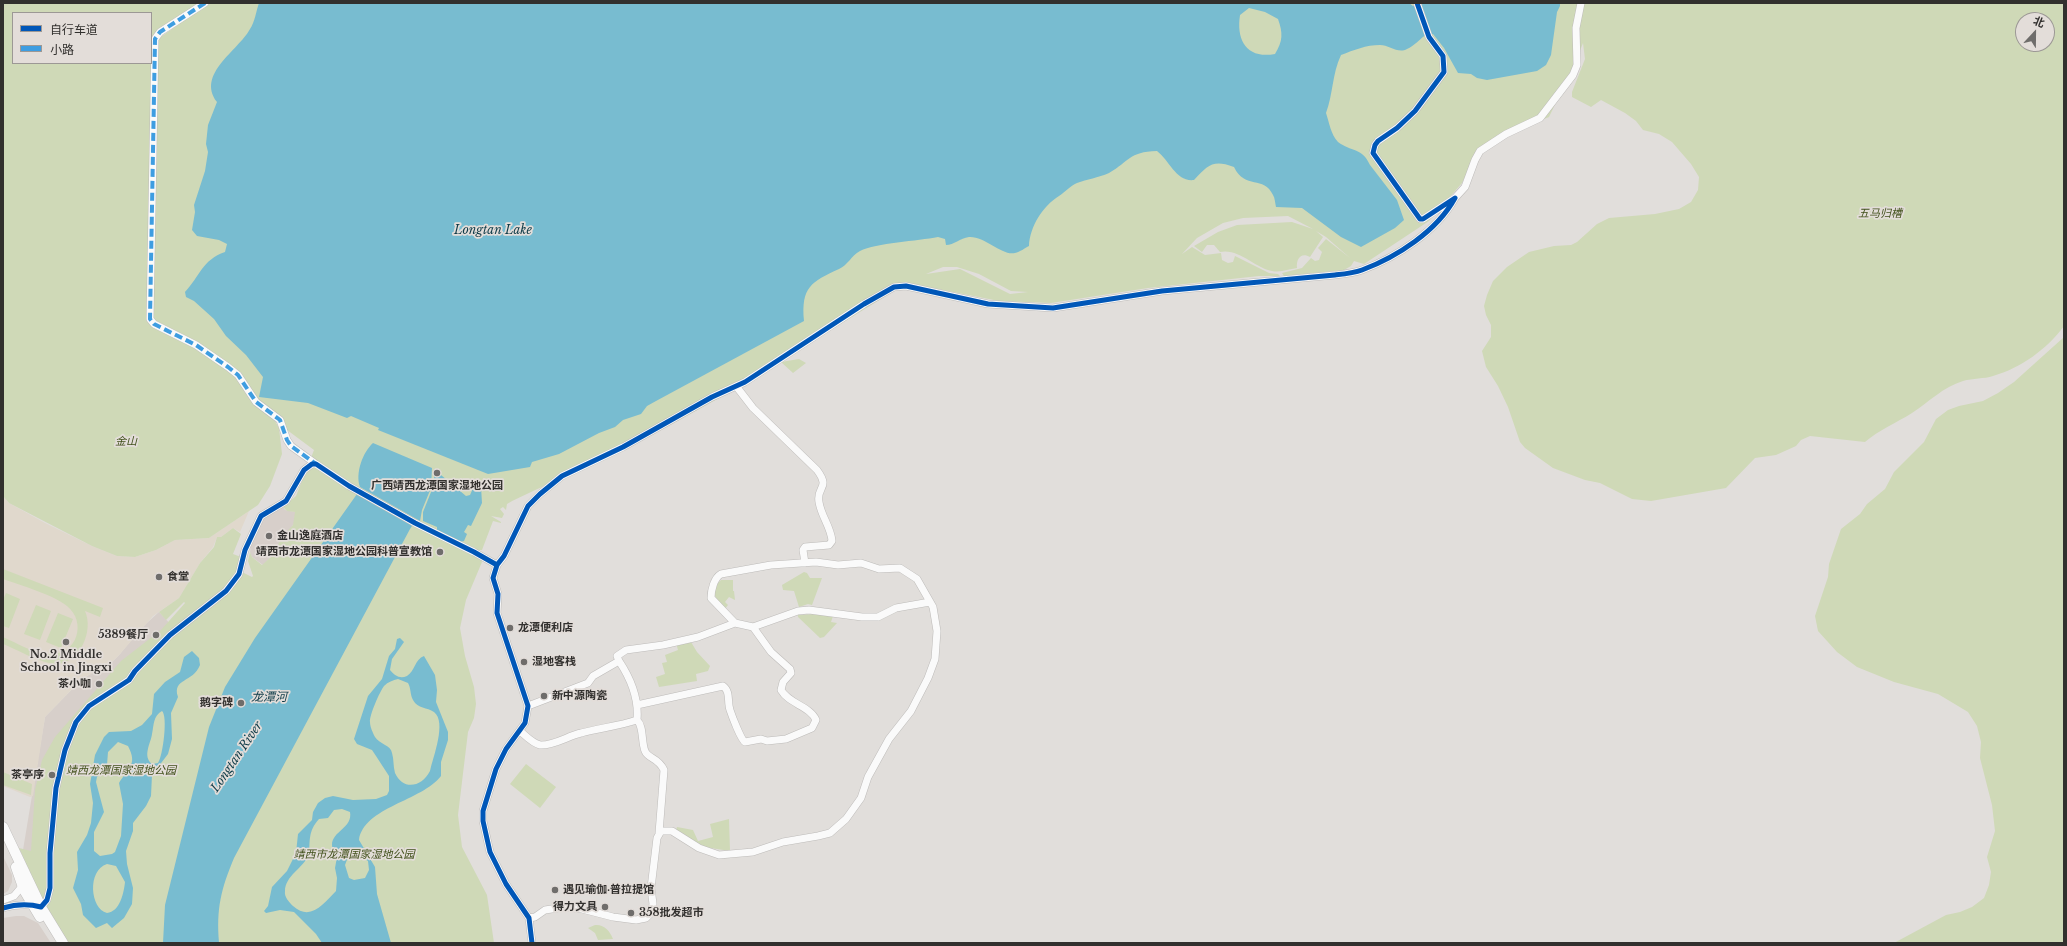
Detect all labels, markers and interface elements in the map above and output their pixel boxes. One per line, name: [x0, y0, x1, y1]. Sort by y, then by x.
legend: [12, 12, 152, 64]
north arrow: [2015, 12, 2055, 52]
text: 北: [2031, 13, 2047, 30]
text: 自行车道: [50, 22, 98, 37]
text: 小路: [50, 42, 74, 57]
park label: 五马归槽: [1858, 207, 1902, 221]
water label: Longtan Lake: [454, 224, 532, 238]
park label: 金山: [115, 435, 137, 449]
marker: 广西靖西龙潭国家湿地公园: [432, 468, 442, 478]
place label: 广西靖西龙潭国家湿地公园: [371, 479, 503, 493]
place label: 金山逸庭酒店: [277, 529, 343, 543]
marker: 金山逸庭酒店: [264, 531, 274, 541]
place label: 靖西市龙潭国家湿地公园科普宣教馆: [256, 545, 432, 559]
marker: 靖西市龙潭国家湿地公园科普宣教馆: [435, 547, 445, 557]
place label: 食堂: [167, 570, 189, 584]
marker: 食堂: [154, 572, 164, 582]
place label: 龙潭便利店: [518, 621, 573, 635]
marker: 龙潭便利店: [505, 623, 515, 633]
place label: 5389餐厅: [98, 628, 148, 642]
marker: 5389餐厅: [151, 630, 161, 640]
marker: No.2 Middle School in Jingxi: [61, 637, 71, 647]
place label: No.2 Middle School in Jingxi: [20, 648, 112, 674]
place label: 湿地客栈: [532, 655, 576, 669]
marker: 湿地客栈: [519, 657, 529, 667]
place label: 茶小咖: [58, 677, 91, 691]
marker: 茶小咖: [94, 679, 104, 689]
place label: 新中源陶瓷: [552, 689, 607, 703]
water label: 龙潭河: [251, 691, 287, 705]
marker: 新中源陶瓷: [539, 691, 549, 701]
place label: 鹅字碑: [200, 696, 233, 710]
marker: 鹅字碑: [236, 698, 246, 708]
water label: Longtan River: [208, 719, 266, 795]
park label: 靖西龙潭国家湿地公园: [66, 764, 176, 778]
place label: 茶亭序: [11, 768, 44, 782]
marker: 茶亭序: [47, 770, 57, 780]
park label: 靖西市龙潭国家湿地公园: [294, 848, 414, 862]
place label: 遇见瑜伽·普拉提馆: [563, 883, 654, 897]
marker: 遇见瑜伽·普拉提馆: [550, 885, 560, 895]
place label: 得力文具: [553, 900, 597, 914]
marker: 得力文具: [600, 902, 610, 912]
place label: 358批发超市: [639, 906, 704, 920]
marker: 358批发超市: [626, 908, 636, 918]

